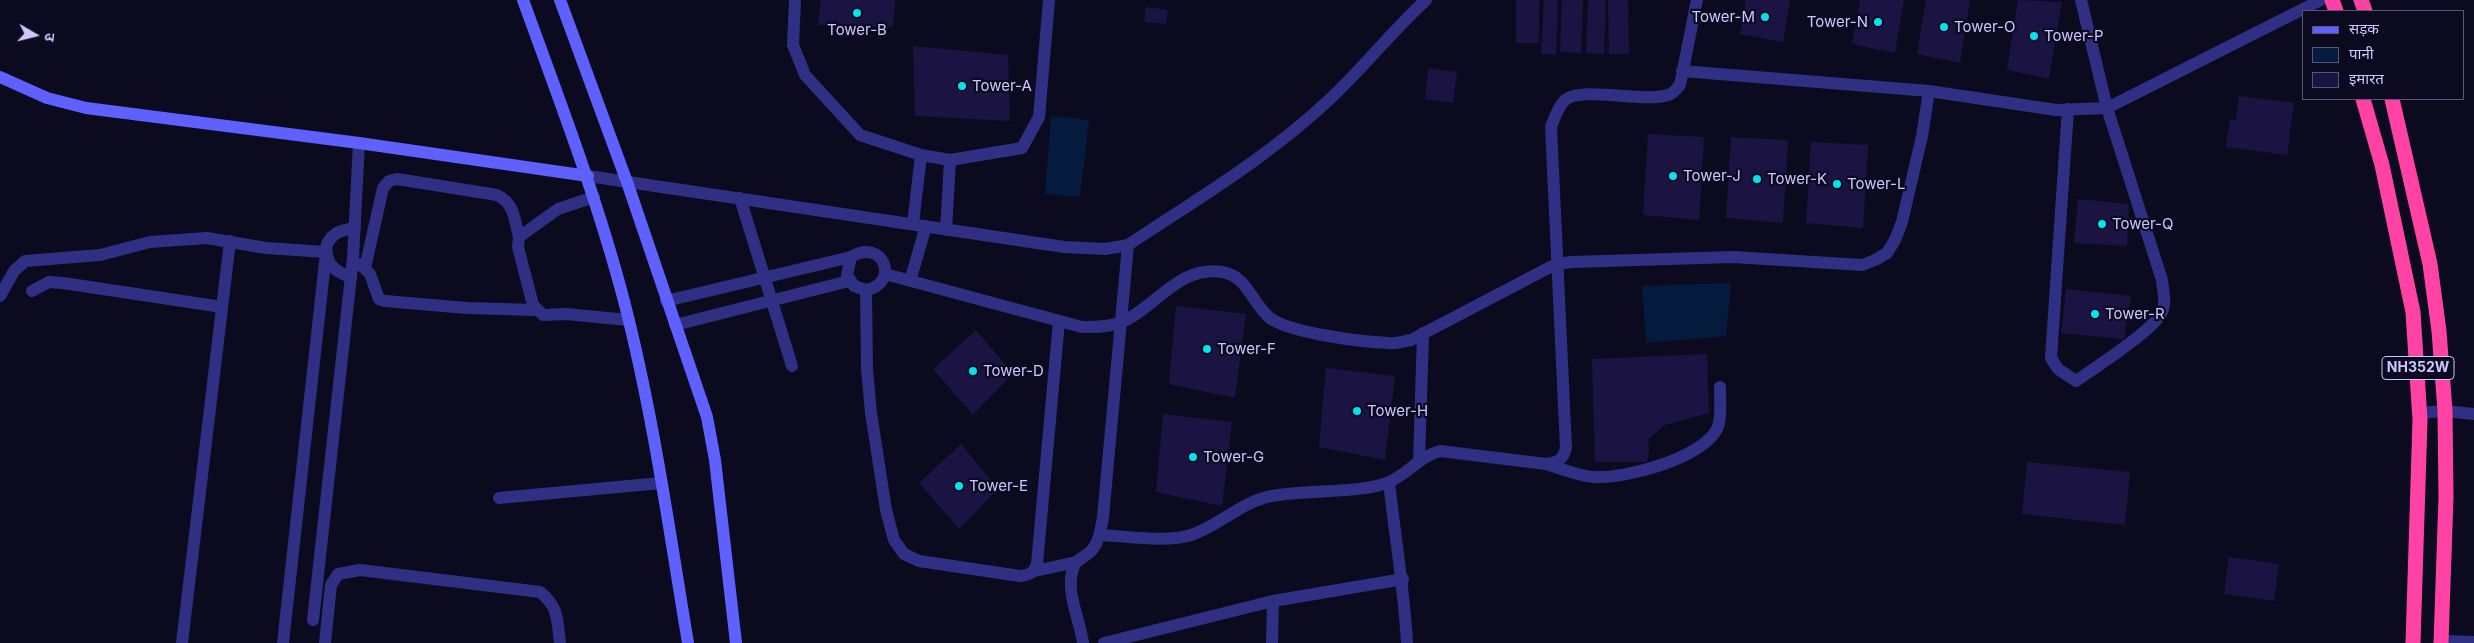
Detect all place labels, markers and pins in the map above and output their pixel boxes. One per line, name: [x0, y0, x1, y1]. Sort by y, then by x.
marker: Tower-B: [851, 7, 863, 19]
place label: Tower-M: [1692, 8, 1755, 26]
marker: Tower-M: [1759, 11, 1771, 23]
place label: Tower-N: [1807, 13, 1868, 31]
marker: Tower-N: [1872, 16, 1884, 28]
place label: Tower-O: [1954, 18, 2015, 36]
place label: Tower-B: [827, 21, 887, 39]
marker: Tower-O: [1938, 21, 1950, 33]
place label: Tower-P: [2044, 27, 2104, 45]
marker: Tower-P: [2028, 30, 2040, 42]
place label: Tower-A: [972, 77, 1032, 95]
marker: Tower-A: [956, 80, 968, 92]
place label: Tower-J: [1683, 167, 1741, 185]
marker: Tower-J: [1667, 170, 1679, 182]
place label: Tower-K: [1767, 170, 1827, 188]
marker: Tower-K: [1751, 173, 1763, 185]
place label: Tower-L: [1847, 175, 1905, 193]
marker: Tower-L: [1831, 178, 1843, 190]
place label: Tower-Q: [2112, 215, 2173, 233]
marker: Tower-Q: [2096, 218, 2108, 230]
place label: Tower-R: [2105, 305, 2165, 323]
marker: Tower-R: [2089, 308, 2101, 320]
place label: Tower-F: [1217, 340, 1276, 358]
marker: Tower-F: [1201, 343, 1213, 355]
place label: Tower-D: [983, 362, 1044, 380]
marker: Tower-D: [967, 365, 979, 377]
place label: Tower-H: [1367, 402, 1428, 420]
marker: Tower-H: [1351, 405, 1363, 417]
place label: Tower-G: [1203, 448, 1264, 466]
marker: Tower-G: [1187, 451, 1199, 463]
place label: Tower-E: [969, 477, 1028, 495]
marker: Tower-E: [953, 480, 965, 492]

